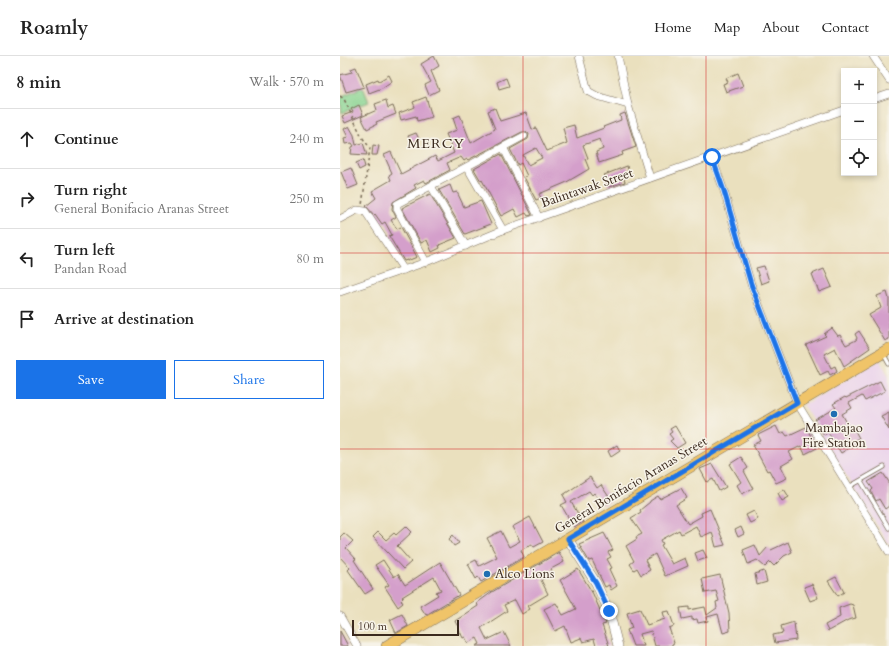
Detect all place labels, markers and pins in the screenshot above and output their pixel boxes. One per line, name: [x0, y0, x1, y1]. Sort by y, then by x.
marker: Mambajao Fire Station: [829, 409, 839, 419]
place label: Mambajao Fire Station: [802, 419, 866, 452]
place label: Alco Lions: [495, 565, 554, 583]
marker: Alco Lions: [482, 569, 492, 579]

